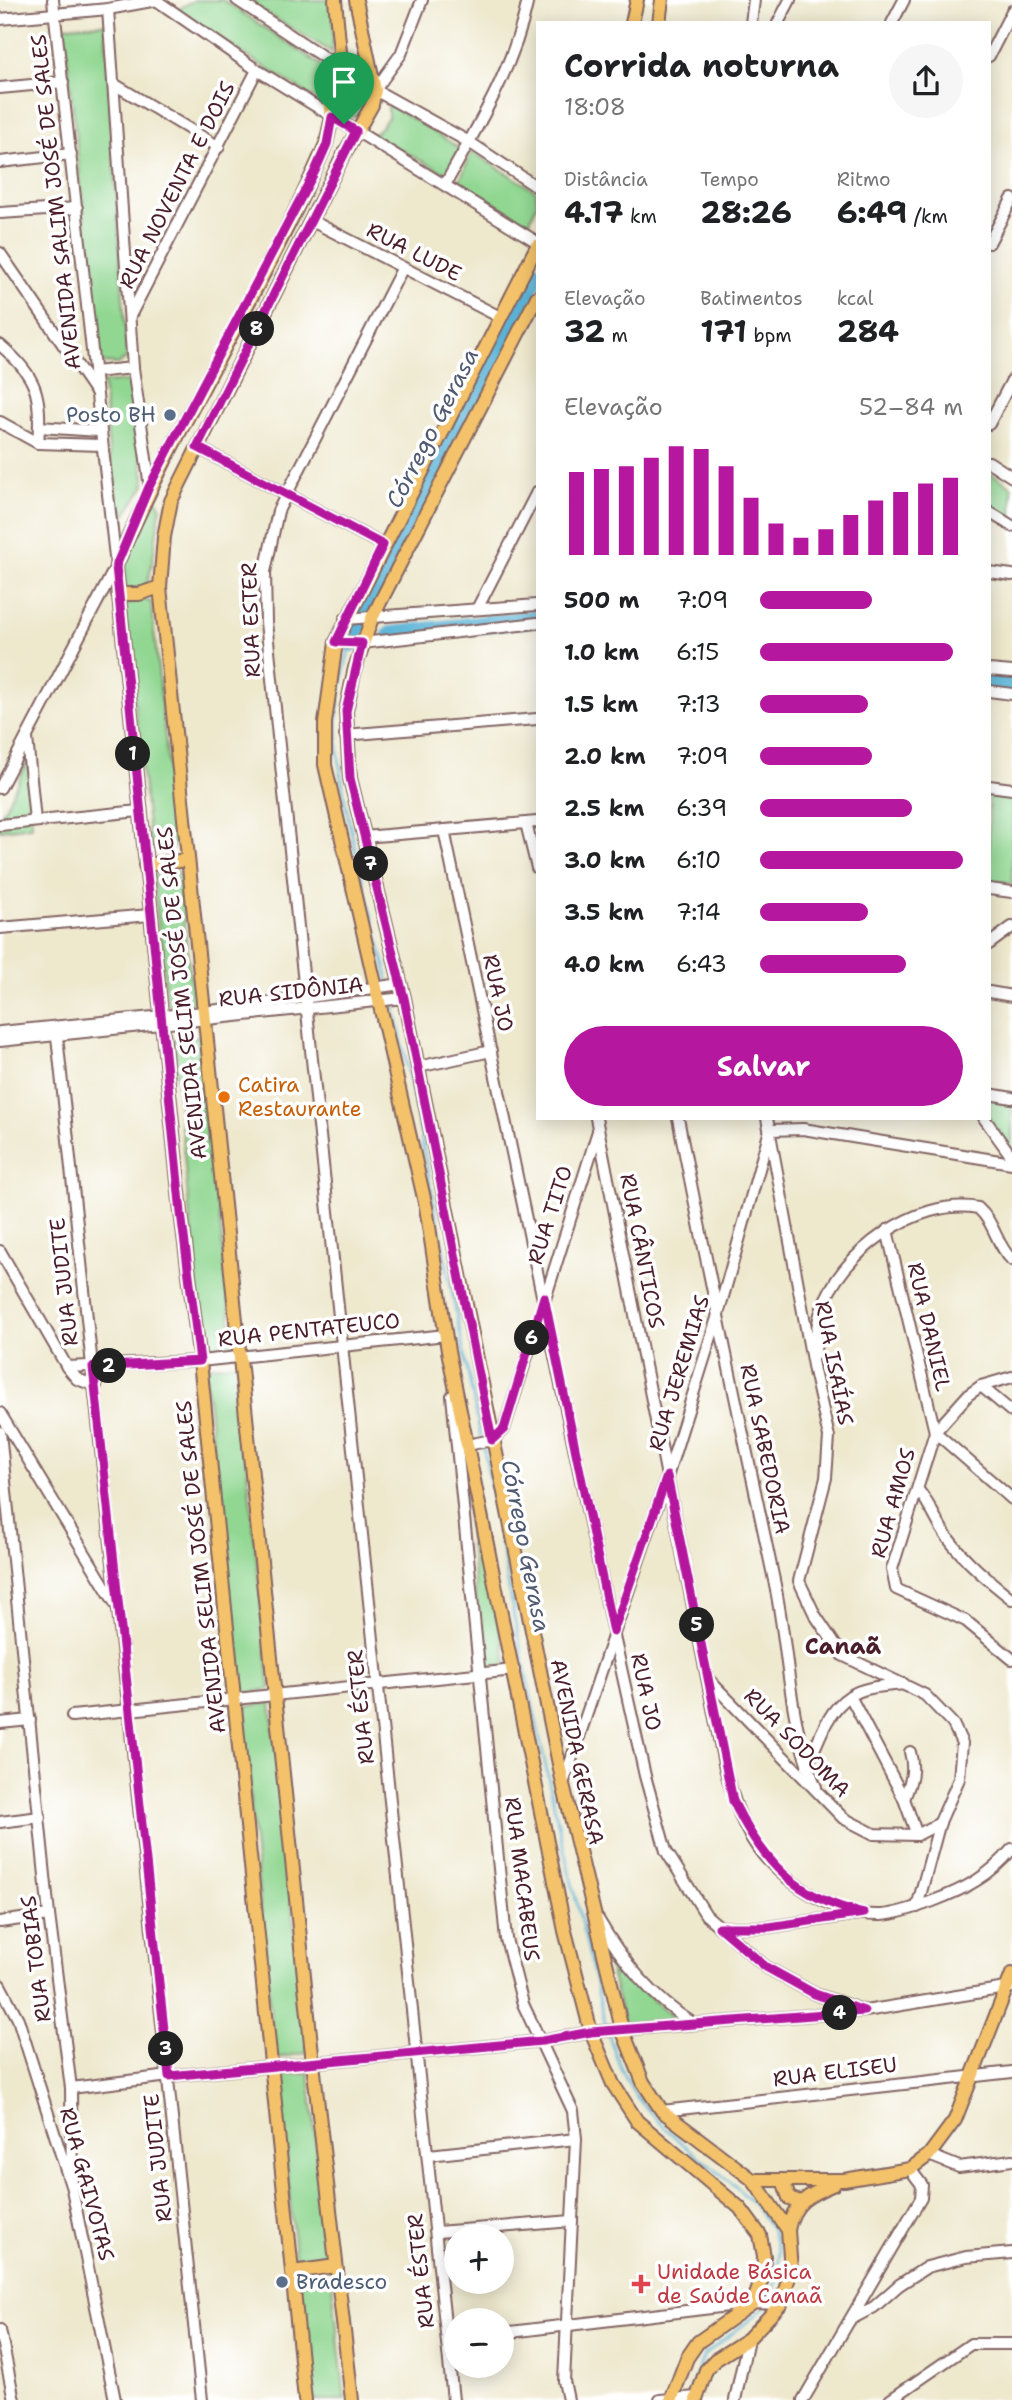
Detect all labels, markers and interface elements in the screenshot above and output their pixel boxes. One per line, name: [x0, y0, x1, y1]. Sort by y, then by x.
street label: AVENIDA SALIM JOSÉ DE SALES: [23, 33, 88, 371]
text: Corrida noturna: [564, 44, 839, 87]
button: share: [889, 44, 963, 118]
pin: [314, 52, 374, 124]
icon: arrive: [325, 63, 363, 101]
street label: RUA NOVENTA E DOIS: [113, 77, 241, 293]
text: 18:08: [564, 92, 626, 122]
text: Distância: [564, 167, 648, 192]
text: Tempo: [700, 167, 759, 192]
text: Ritmo: [837, 167, 891, 192]
text: 4.17: [564, 192, 623, 233]
text: 28:26: [700, 192, 792, 233]
text: 6:49: [837, 192, 907, 233]
text: km: [623, 204, 657, 229]
text: /km: [907, 204, 948, 229]
street label: RUA LUDE: [362, 216, 466, 288]
text: Elevação: [564, 286, 645, 311]
text: Batimentos: [700, 286, 803, 311]
text: kcal: [837, 286, 874, 311]
text: 32: [564, 311, 605, 352]
text: 171: [700, 311, 747, 352]
text: 284: [837, 311, 899, 352]
pin: 8: [240, 312, 274, 346]
text: 8: [250, 316, 263, 341]
text: m: [605, 323, 628, 348]
text: bpm: [747, 323, 792, 348]
water label: Córrego Gerasa: [379, 343, 485, 513]
text: Elevação: [564, 392, 663, 422]
text: 52–84 m: [859, 392, 963, 422]
place label: Posto BH: [66, 401, 156, 429]
marker: Posto BH: [162, 407, 178, 423]
street label: RUA ESTER: [235, 562, 267, 678]
text: 500 m: [564, 585, 639, 615]
text: 7:09: [676, 585, 728, 615]
text: 1.0 km: [564, 637, 639, 667]
text: 6:15: [676, 637, 719, 667]
text: 1.5 km: [564, 689, 638, 719]
text: 7:13: [676, 689, 721, 719]
pin: 1: [116, 736, 150, 772]
text: 1: [128, 741, 137, 766]
text: 2.0 km: [564, 741, 646, 771]
text: 7:09: [676, 741, 728, 771]
text: 2.5 km: [564, 793, 645, 823]
text: 6:39: [676, 793, 727, 823]
street label: AVENIDA SELIM JOSÉ DE SALES: [150, 825, 213, 1161]
text: 3.0 km: [564, 845, 645, 875]
text: 6:10: [676, 845, 721, 875]
pin: 7: [354, 846, 388, 882]
text: 7: [364, 851, 377, 876]
text: 3.5 km: [564, 897, 644, 927]
text: 7:14: [676, 897, 721, 927]
text: 4.0 km: [564, 949, 645, 979]
text: 6:43: [676, 949, 727, 979]
street label: RUA JO: [476, 952, 520, 1034]
street label: RUA SIDÔNIA: [217, 970, 365, 1014]
button: Salvar: [564, 1026, 963, 1106]
place label: Catira Restaurante: [238, 1071, 362, 1123]
marker: Catira Restaurante: [216, 1089, 232, 1105]
street label: RUA TITO: [521, 1162, 579, 1268]
street label: RUA CÂNTICOS: [613, 1171, 672, 1331]
street label: RUA JUDITE: [43, 1216, 85, 1348]
street label: RUA DANIEL: [901, 1260, 958, 1395]
street label: RUA JEREMIAS: [642, 1292, 716, 1454]
street label: RUA ISAÍAS: [808, 1298, 861, 1427]
street label: RUA PENTATEUCO: [217, 1307, 401, 1353]
pin: 6: [514, 1320, 550, 1356]
text: 6: [525, 1325, 538, 1350]
pin: 2: [92, 1348, 126, 1384]
text: 2: [102, 1353, 115, 1378]
street label: RUA SABEDORIA: [733, 1361, 797, 1537]
street label: AVENIDA SELIM JOSÉ DE SALES: [169, 1399, 232, 1735]
street label: RUA AMOS: [864, 1445, 922, 1561]
water label: Córrego Gerasa: [495, 1457, 557, 1635]
pin: 5: [680, 1608, 714, 1642]
text: 5: [691, 1612, 702, 1637]
district label: Canaã: [805, 1631, 882, 1661]
street label: RUA ÉSTER: [340, 1648, 381, 1766]
street label: RUA JO: [624, 1651, 668, 1733]
street label: AVENIDA GERASA: [544, 1656, 610, 1848]
street label: RUA SODOMA: [738, 1682, 856, 1804]
street label: RUA MACABEUS: [498, 1795, 546, 1963]
street label: RUA TOBIAS: [14, 1894, 58, 2024]
pin: 4: [822, 1996, 858, 2030]
text: 4: [833, 2000, 846, 2025]
pin: 3: [148, 2032, 184, 2066]
text: 3: [159, 2036, 172, 2061]
street label: RUA ELISEU: [771, 2051, 899, 2093]
street label: RUA JUDITE: [137, 2092, 179, 2224]
street label: RUA GAIVOTAS: [53, 2104, 121, 2264]
street label: RUA ÉSTER: [400, 2212, 441, 2330]
map controls: [444, 2224, 514, 2378]
button: +: [444, 2224, 514, 2294]
place label: Unidade Básica de Saúde Canaã: [657, 2258, 822, 2310]
place label: Bradesco: [296, 2268, 387, 2296]
marker: Bradesco: [274, 2274, 290, 2290]
marker: Unidade Básica de Saúde Canaã: [631, 2274, 651, 2294]
button: −: [444, 2308, 514, 2378]

